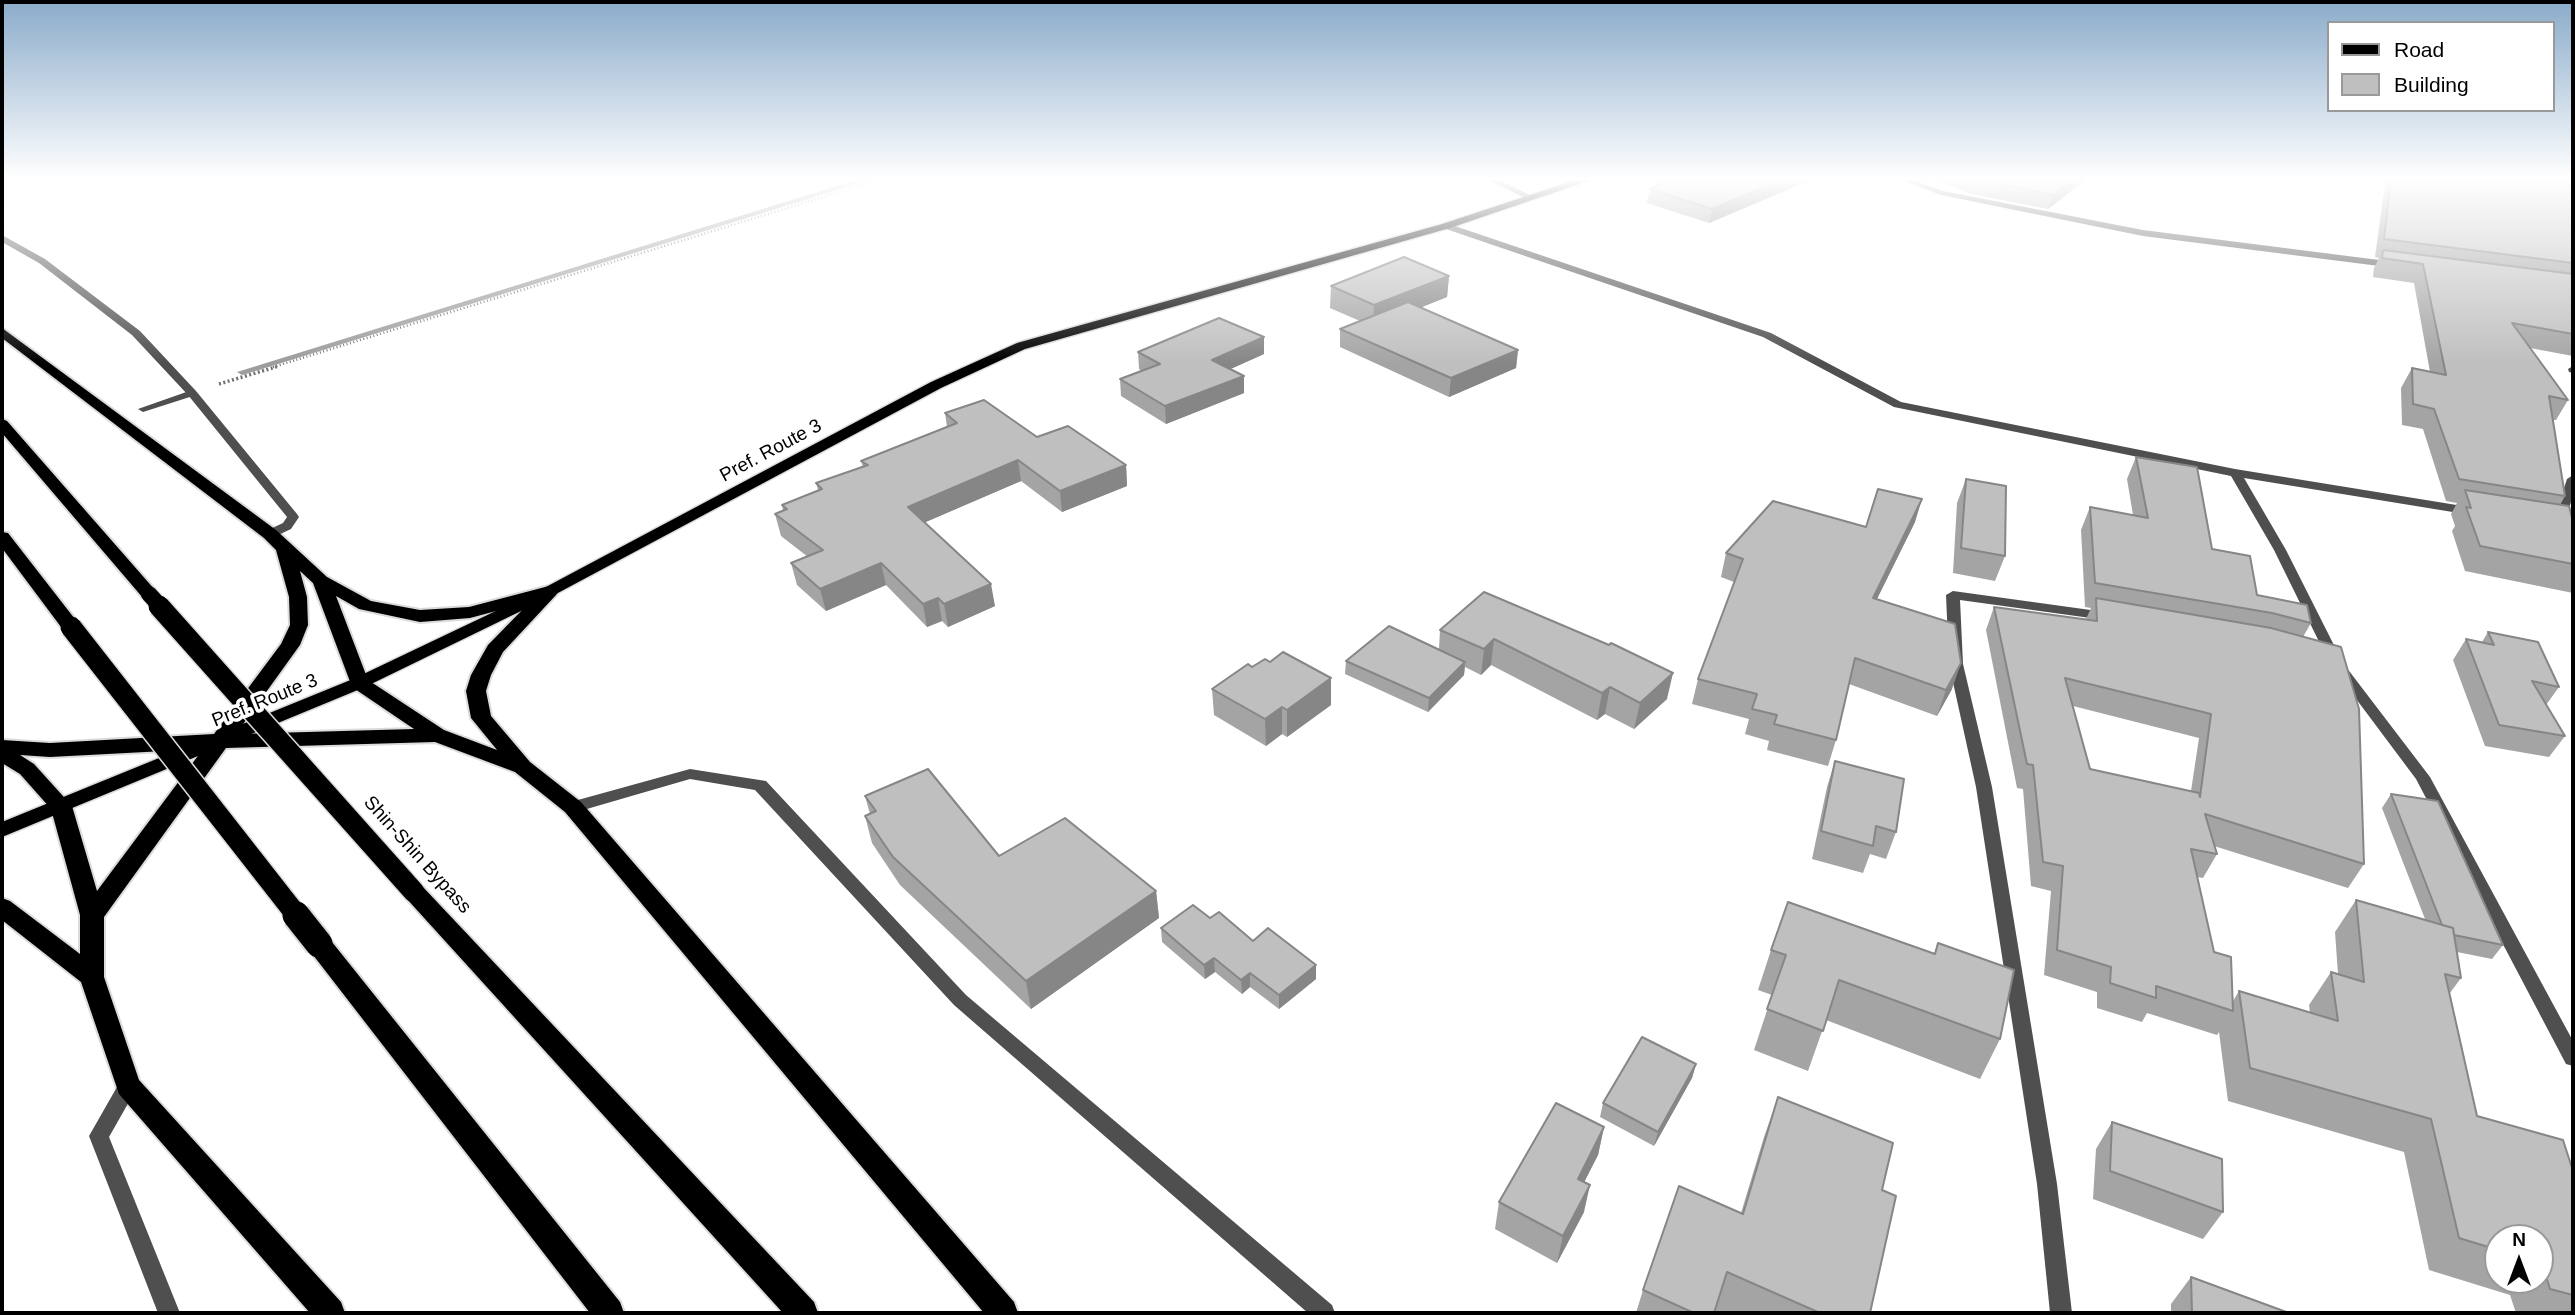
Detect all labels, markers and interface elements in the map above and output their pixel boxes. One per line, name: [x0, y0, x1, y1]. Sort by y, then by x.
legend: [2326, 21, 2554, 112]
text: Road: [2394, 38, 2444, 61]
text: Building: [2394, 73, 2469, 96]
street label: Pref. Route 3: [716, 415, 826, 487]
street label: Pref. Route 3: [209, 669, 321, 733]
street label: Shin-Shin Bypass: [358, 792, 476, 918]
north arrow: [2484, 1224, 2554, 1294]
text: N: [2512, 1229, 2526, 1250]

